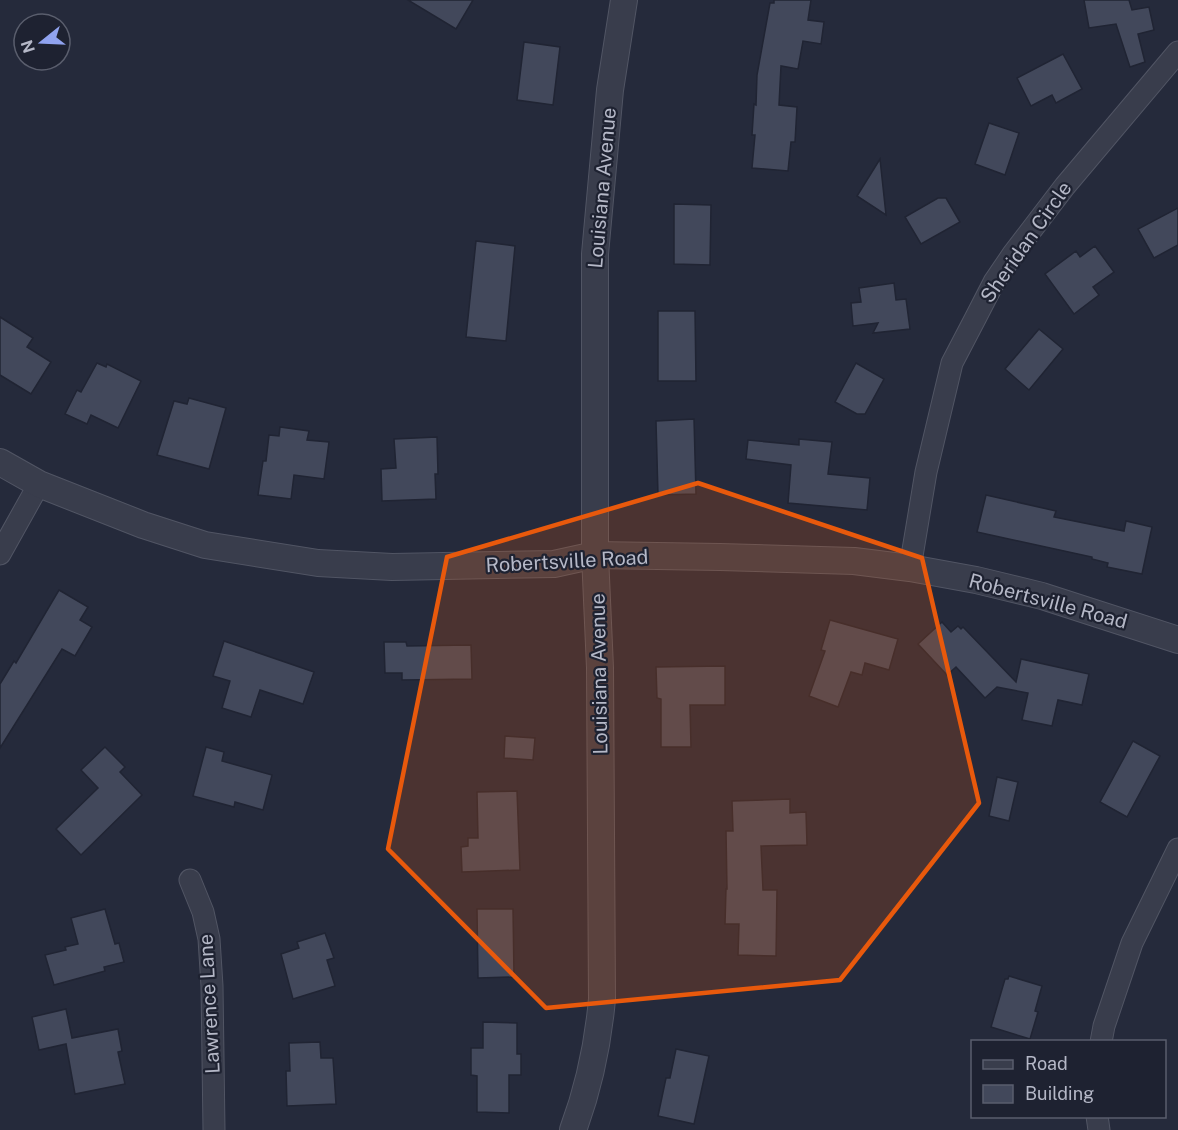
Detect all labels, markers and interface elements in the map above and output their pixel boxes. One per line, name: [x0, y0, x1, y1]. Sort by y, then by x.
north arrow: [12, 12, 72, 72]
text: N: [17, 38, 39, 55]
street label: Louisiana Avenue: [583, 107, 621, 269]
street label: Sheridan Circle: [975, 177, 1077, 307]
street label: Robertsville Road: [485, 545, 649, 577]
street label: Robertsville Road: [966, 568, 1130, 634]
street label: Louisiana Avenue: [586, 593, 612, 755]
street label: Lawrence Lane: [193, 933, 225, 1075]
legend: [971, 1040, 1166, 1118]
text: Road: [1025, 1053, 1068, 1074]
text: Building: [1025, 1083, 1094, 1104]

